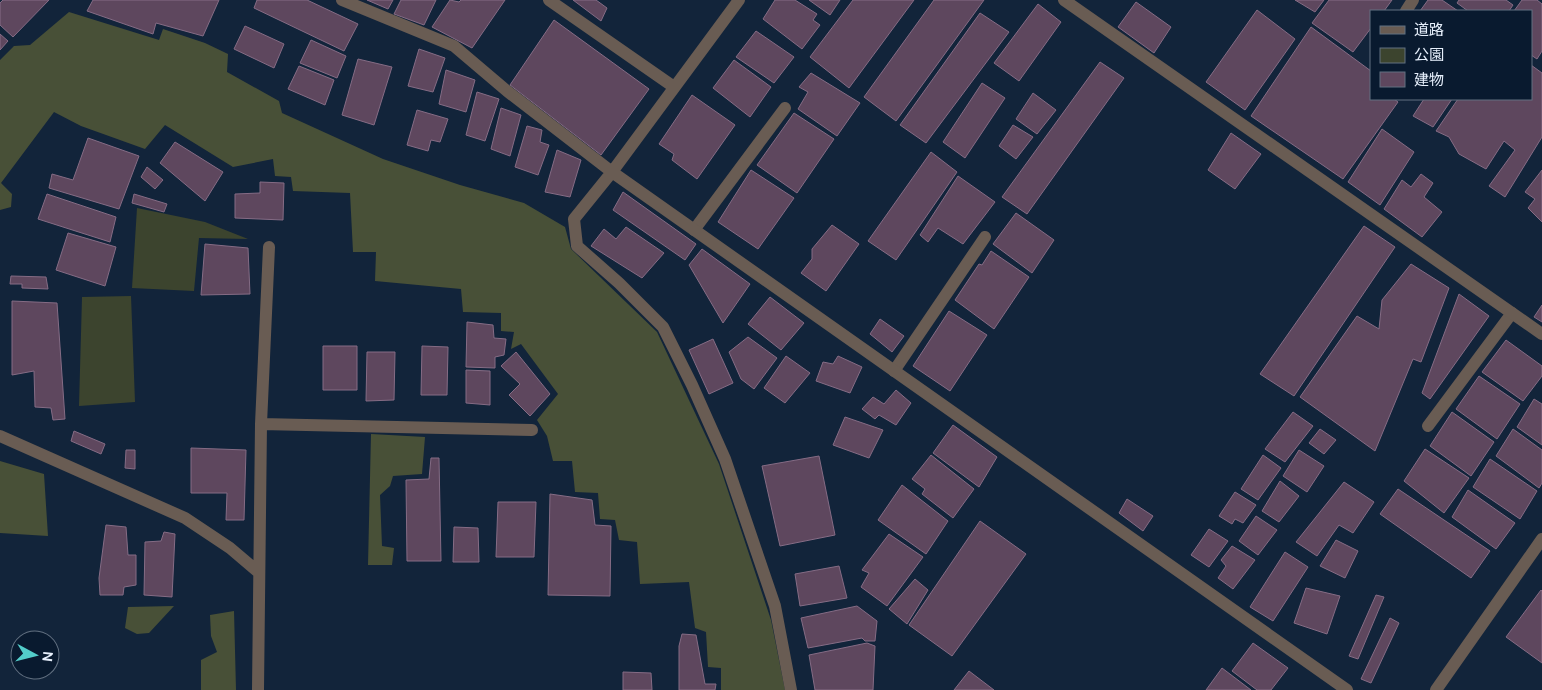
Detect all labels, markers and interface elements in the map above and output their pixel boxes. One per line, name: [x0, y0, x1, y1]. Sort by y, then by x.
legend: [1370, 10, 1532, 100]
text: 道路: [1414, 21, 1444, 38]
text: 公園: [1414, 46, 1444, 63]
text: 建物: [1414, 71, 1444, 88]
north arrow: [10, 630, 60, 680]
text: N: [39, 650, 56, 663]

